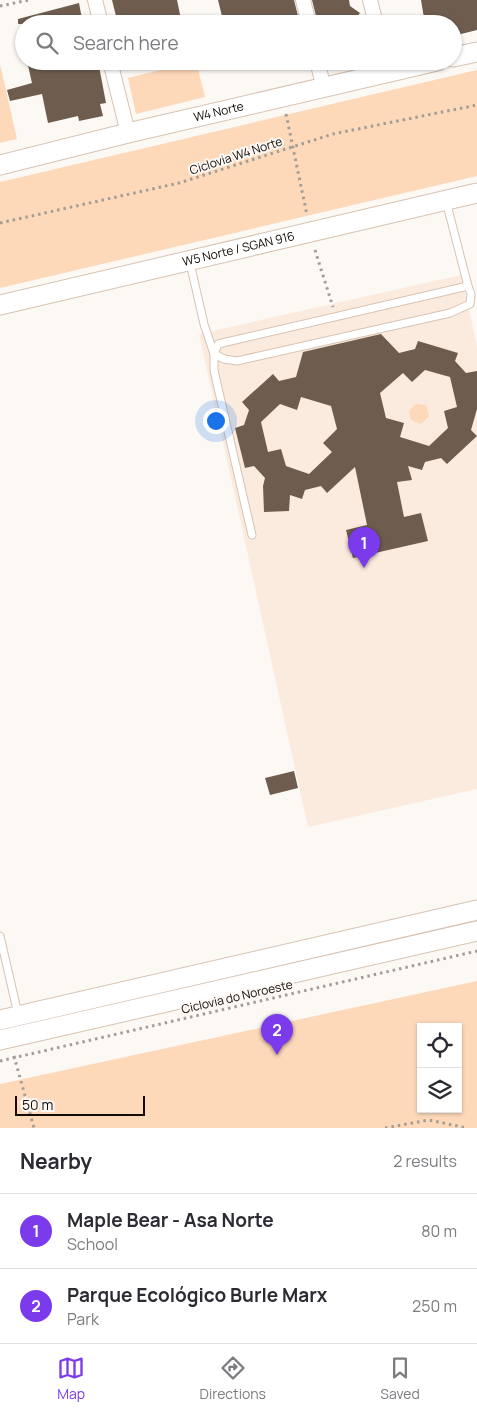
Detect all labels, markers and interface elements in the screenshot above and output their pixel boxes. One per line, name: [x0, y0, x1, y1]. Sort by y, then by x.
search box: [15, 15, 462, 70]
icon: search: [33, 29, 61, 57]
text: Search here: [73, 30, 179, 56]
street label: W4 Norte: [192, 97, 245, 125]
street label: Ciclovia W4 Norte: [187, 133, 284, 179]
street label: W5 Norte / SGAN 916: [181, 227, 296, 270]
your location: [203, 408, 229, 434]
pin: 1: [348, 527, 380, 568]
street label: Ciclovia do Noroeste: [180, 975, 294, 1018]
pin: 2: [261, 1014, 293, 1055]
map controls: [417, 1023, 462, 1113]
button: locate: [417, 1023, 462, 1068]
button: layers: [417, 1068, 462, 1113]
scale bar: [15, 1093, 145, 1116]
text: 50 m: [22, 1095, 53, 1114]
text: Nearby: [20, 1147, 92, 1175]
text: 2 results: [393, 1150, 457, 1172]
text: Maple Bear - Asa Norte: [67, 1207, 274, 1233]
text: 1: [32, 1220, 40, 1242]
text: 80 m: [421, 1220, 457, 1242]
text: School: [67, 1233, 118, 1255]
text: Parque Ecológico Burle Marx: [67, 1282, 327, 1308]
text: 2: [31, 1295, 41, 1317]
text: 250 m: [412, 1295, 457, 1317]
text: Park: [67, 1308, 99, 1330]
tab: Map: [57, 1354, 85, 1403]
tab: Directions: [200, 1354, 266, 1403]
tab: Saved: [380, 1354, 420, 1403]

